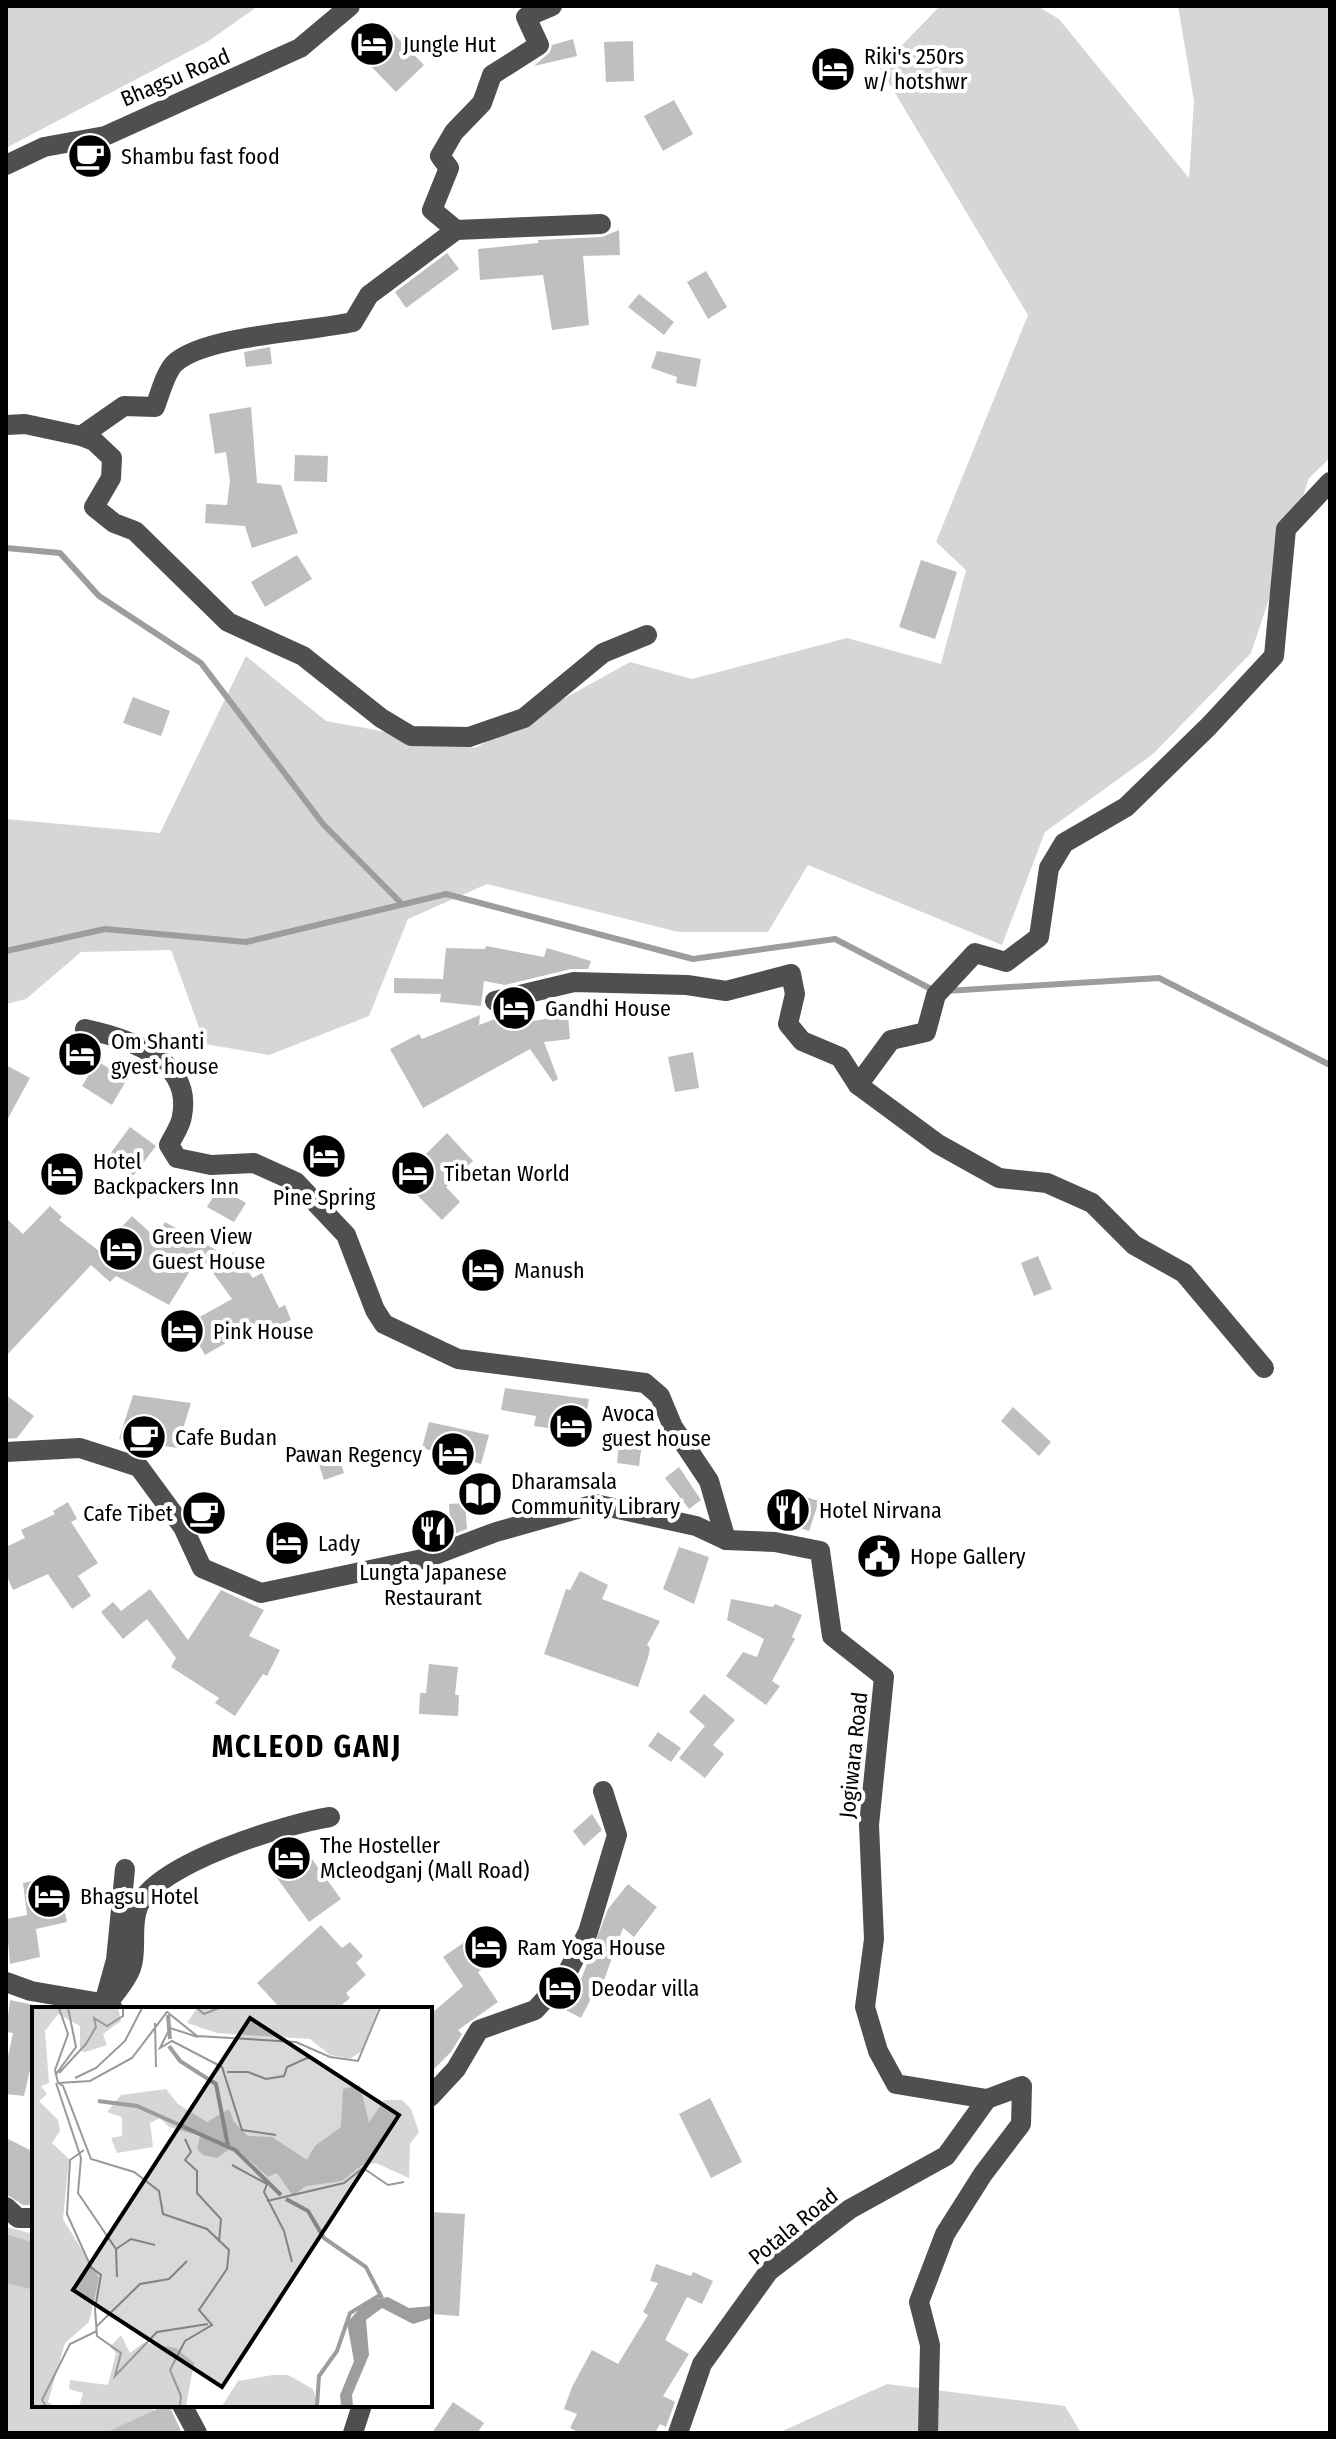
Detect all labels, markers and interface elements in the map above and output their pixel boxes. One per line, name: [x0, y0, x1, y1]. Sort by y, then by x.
hotel icon: Jungle Hut: [348, 20, 396, 68]
place label: Jungle Hut: [403, 31, 497, 58]
street label: Bhagsu Road: [117, 42, 234, 113]
place label: Riki's 250rs w/ hotshwr: [864, 43, 968, 95]
hotel icon: Riki's 250rs w/ hotshwr: [809, 45, 857, 93]
cafe icon: Shambu fast food: [66, 132, 114, 180]
place label: Shambu fast food: [121, 143, 280, 170]
hotel icon: Gandhi House: [490, 984, 538, 1032]
place label: Gandhi House: [545, 995, 671, 1022]
place label: Om Shanti gyest house: [111, 1028, 219, 1080]
hotel icon: Om Shanti gyest house: [56, 1030, 104, 1078]
hotel icon: Pine Spring: [300, 1132, 348, 1180]
place label: Hotel Backpackers Inn: [93, 1148, 239, 1200]
hotel icon: Tibetan World: [389, 1149, 437, 1197]
hotel icon: Hotel Backpackers Inn: [38, 1150, 86, 1198]
place label: Tibetan World: [444, 1160, 570, 1187]
place label: Pine Spring: [273, 1184, 376, 1211]
place label: Green View Guest House: [152, 1223, 265, 1275]
hotel icon: Green View Guest House: [97, 1225, 145, 1273]
hotel icon: Manush: [459, 1246, 507, 1294]
place label: Manush: [514, 1257, 585, 1284]
hotel icon: Pink House: [158, 1307, 206, 1355]
place label: Pink House: [213, 1318, 314, 1345]
place label: Avoca guest house: [602, 1400, 711, 1452]
hotel icon: Avoca guest house: [547, 1402, 595, 1450]
cafe icon: Cafe Budan: [120, 1413, 168, 1461]
place label: Cafe Budan: [175, 1424, 277, 1451]
hotel icon: Pawan Regency: [429, 1430, 477, 1478]
place label: Pawan Regency: [285, 1441, 422, 1468]
place label: Dharamsala Community Library: [511, 1468, 680, 1520]
library icon: Dharamsala Community Library: [456, 1470, 504, 1518]
restaurant icon: Hotel Nirvana: [764, 1486, 812, 1534]
cafe icon: Cafe Tibet: [180, 1489, 228, 1537]
place label: Hotel Nirvana: [819, 1497, 942, 1524]
place label: Cafe Tibet: [83, 1500, 174, 1527]
restaurant icon: Lungta Japanese Restaurant: [409, 1507, 457, 1555]
hotel icon: Lady: [263, 1519, 311, 1567]
place label: Lady: [318, 1530, 360, 1557]
public building icon: Hope Gallery: [855, 1532, 903, 1580]
place label: Hope Gallery: [910, 1543, 1026, 1570]
place label: Lungta Japanese Restaurant: [359, 1559, 507, 1611]
street label: Jogiwara Road: [833, 1691, 874, 1820]
district label: MCLEOD GANJ: [212, 1729, 402, 1765]
place label: The Hosteller Mcleodganj (Mall Road): [320, 1832, 530, 1884]
hotel icon: The Hosteller Mcleodganj (Mall Road): [265, 1834, 313, 1882]
hotel icon: Bhagsu Hotel: [25, 1872, 73, 1920]
place label: Bhagsu Hotel: [80, 1883, 199, 1910]
hotel icon: Ram Yoga House: [462, 1923, 510, 1971]
place label: Ram Yoga House: [517, 1934, 665, 1961]
hotel icon: Deodar villa: [536, 1964, 584, 2012]
place label: Deodar villa: [591, 1975, 699, 2002]
inset map: [32, 2007, 432, 2407]
street label: Potala Road: [743, 2182, 843, 2271]

